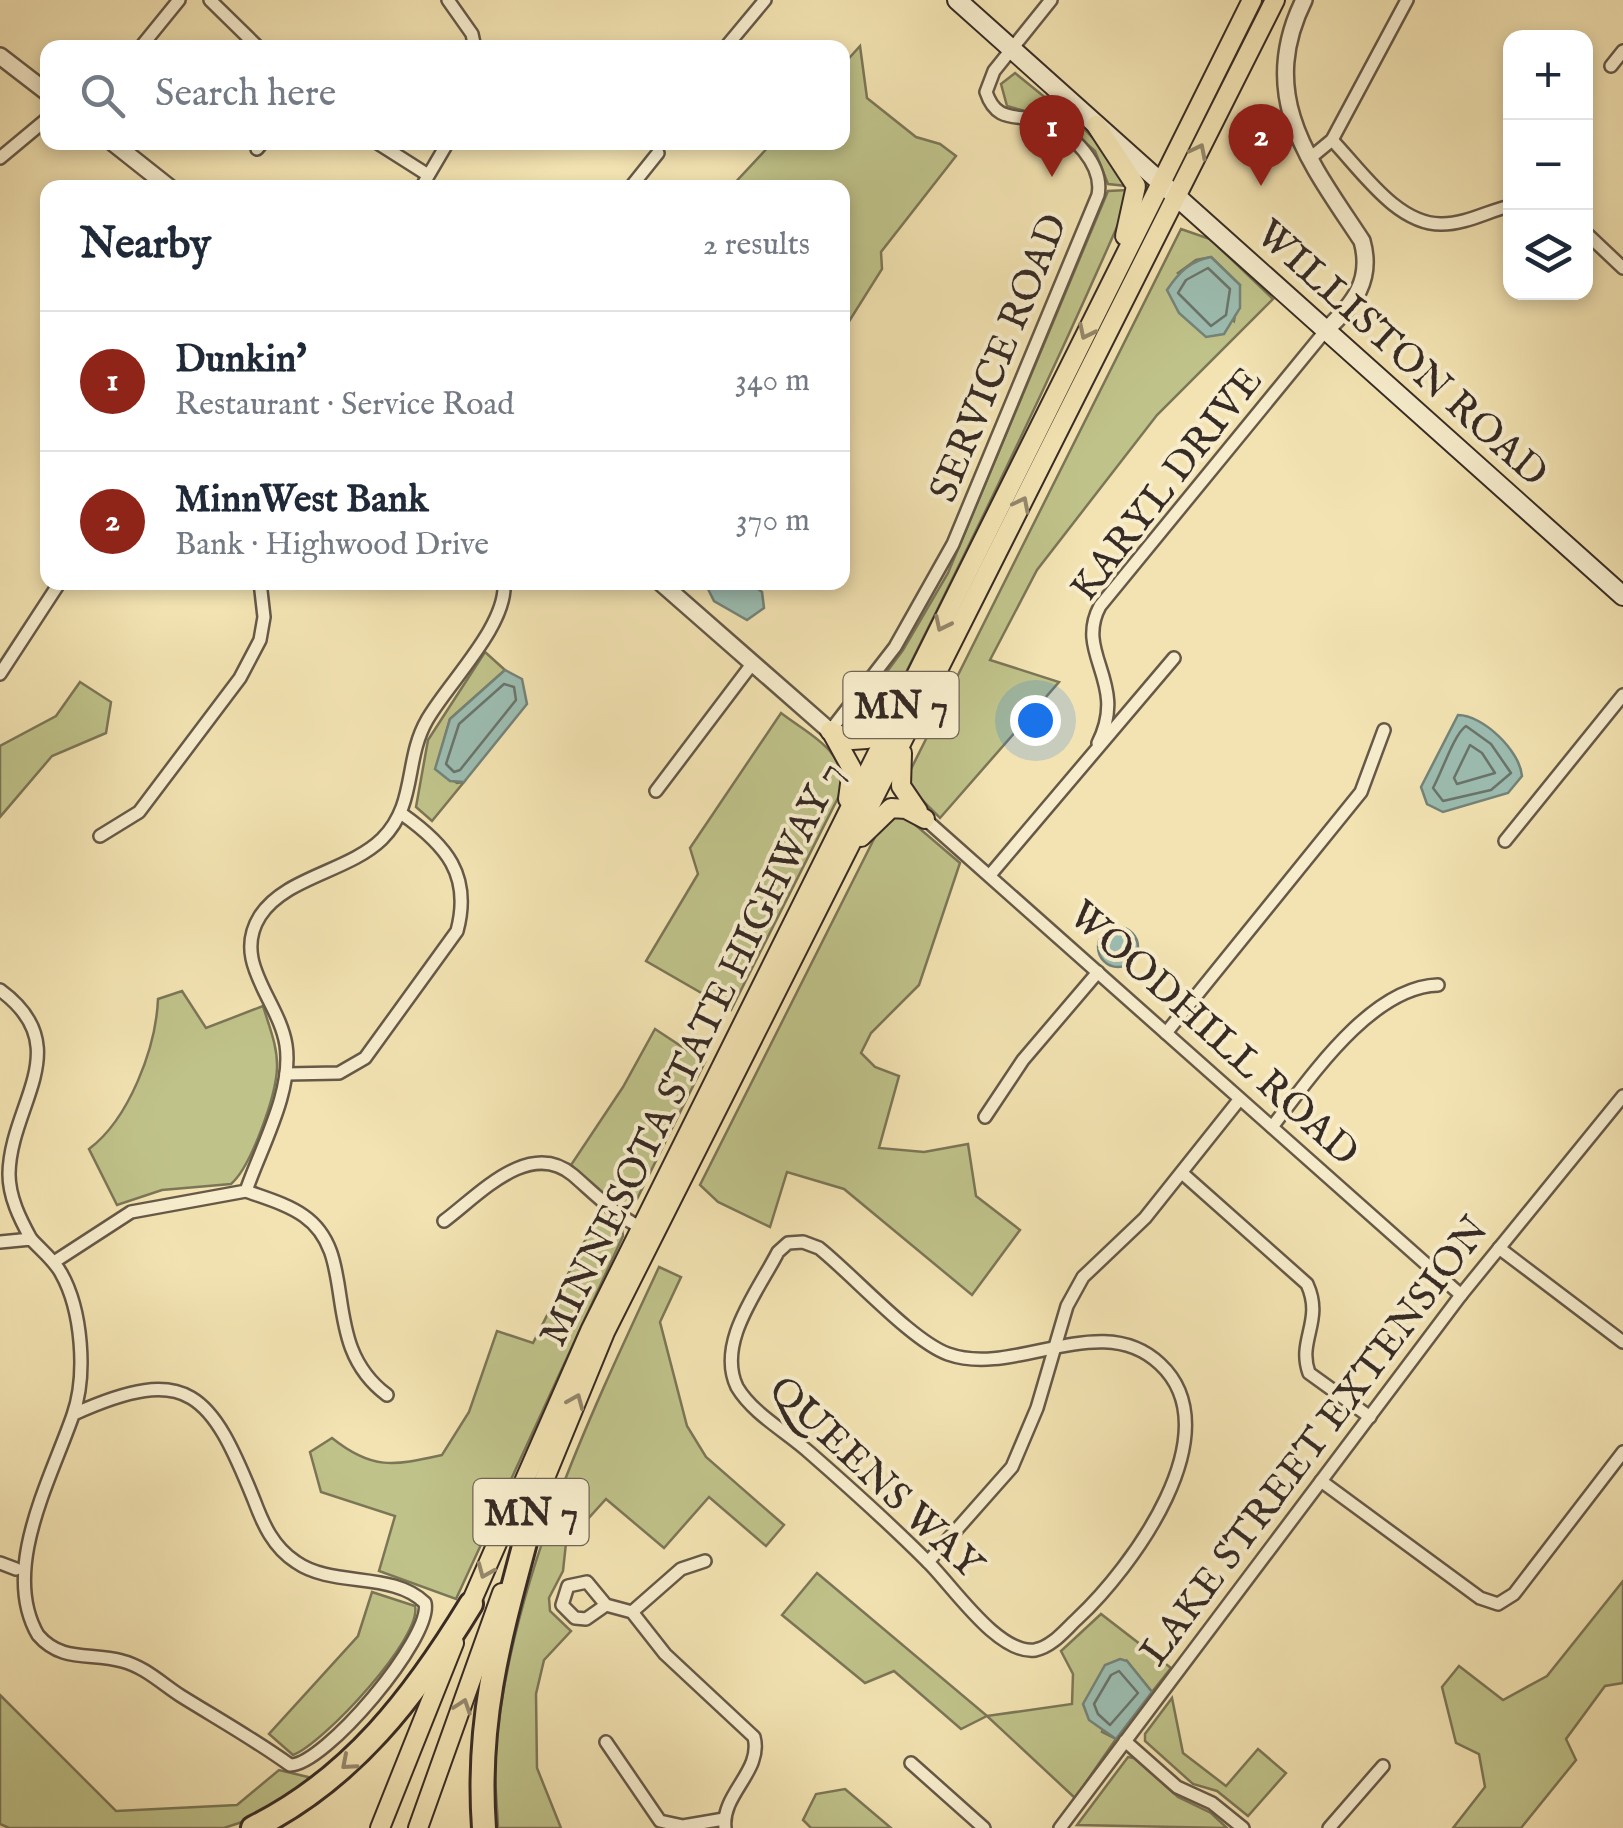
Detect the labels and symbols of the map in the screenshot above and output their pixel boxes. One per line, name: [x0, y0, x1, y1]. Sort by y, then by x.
pin: 1: [1020, 94, 1084, 177]
pin: 2: [1228, 104, 1294, 186]
one-way arrow: [1187, 143, 1206, 161]
street label: SERVICE ROAD: [919, 207, 1081, 510]
street label: WILLISTON ROAD: [1244, 210, 1557, 499]
one-way arrow: [1079, 322, 1099, 340]
street label: KARYL DRIVE: [1060, 358, 1275, 613]
one-way arrow: [1010, 497, 1030, 515]
one-way arrow: [935, 613, 954, 631]
road number: MN 7: [844, 672, 958, 738]
your location: [1010, 695, 1061, 746]
street label: MINNESOTA STATE HIGHWAY 7: [529, 754, 857, 1355]
street label: WOODHILL ROAD: [1057, 891, 1369, 1179]
street label: LAKE STREET EXTENSION: [1130, 1207, 1502, 1677]
street label: QUEENS WAY: [757, 1366, 994, 1592]
one-way arrow: [564, 1393, 584, 1411]
road number: MN 7: [474, 1479, 588, 1545]
one-way arrow: [477, 1561, 497, 1579]
one-way arrow: [452, 1698, 472, 1715]
one-way arrow: [341, 1752, 360, 1770]

